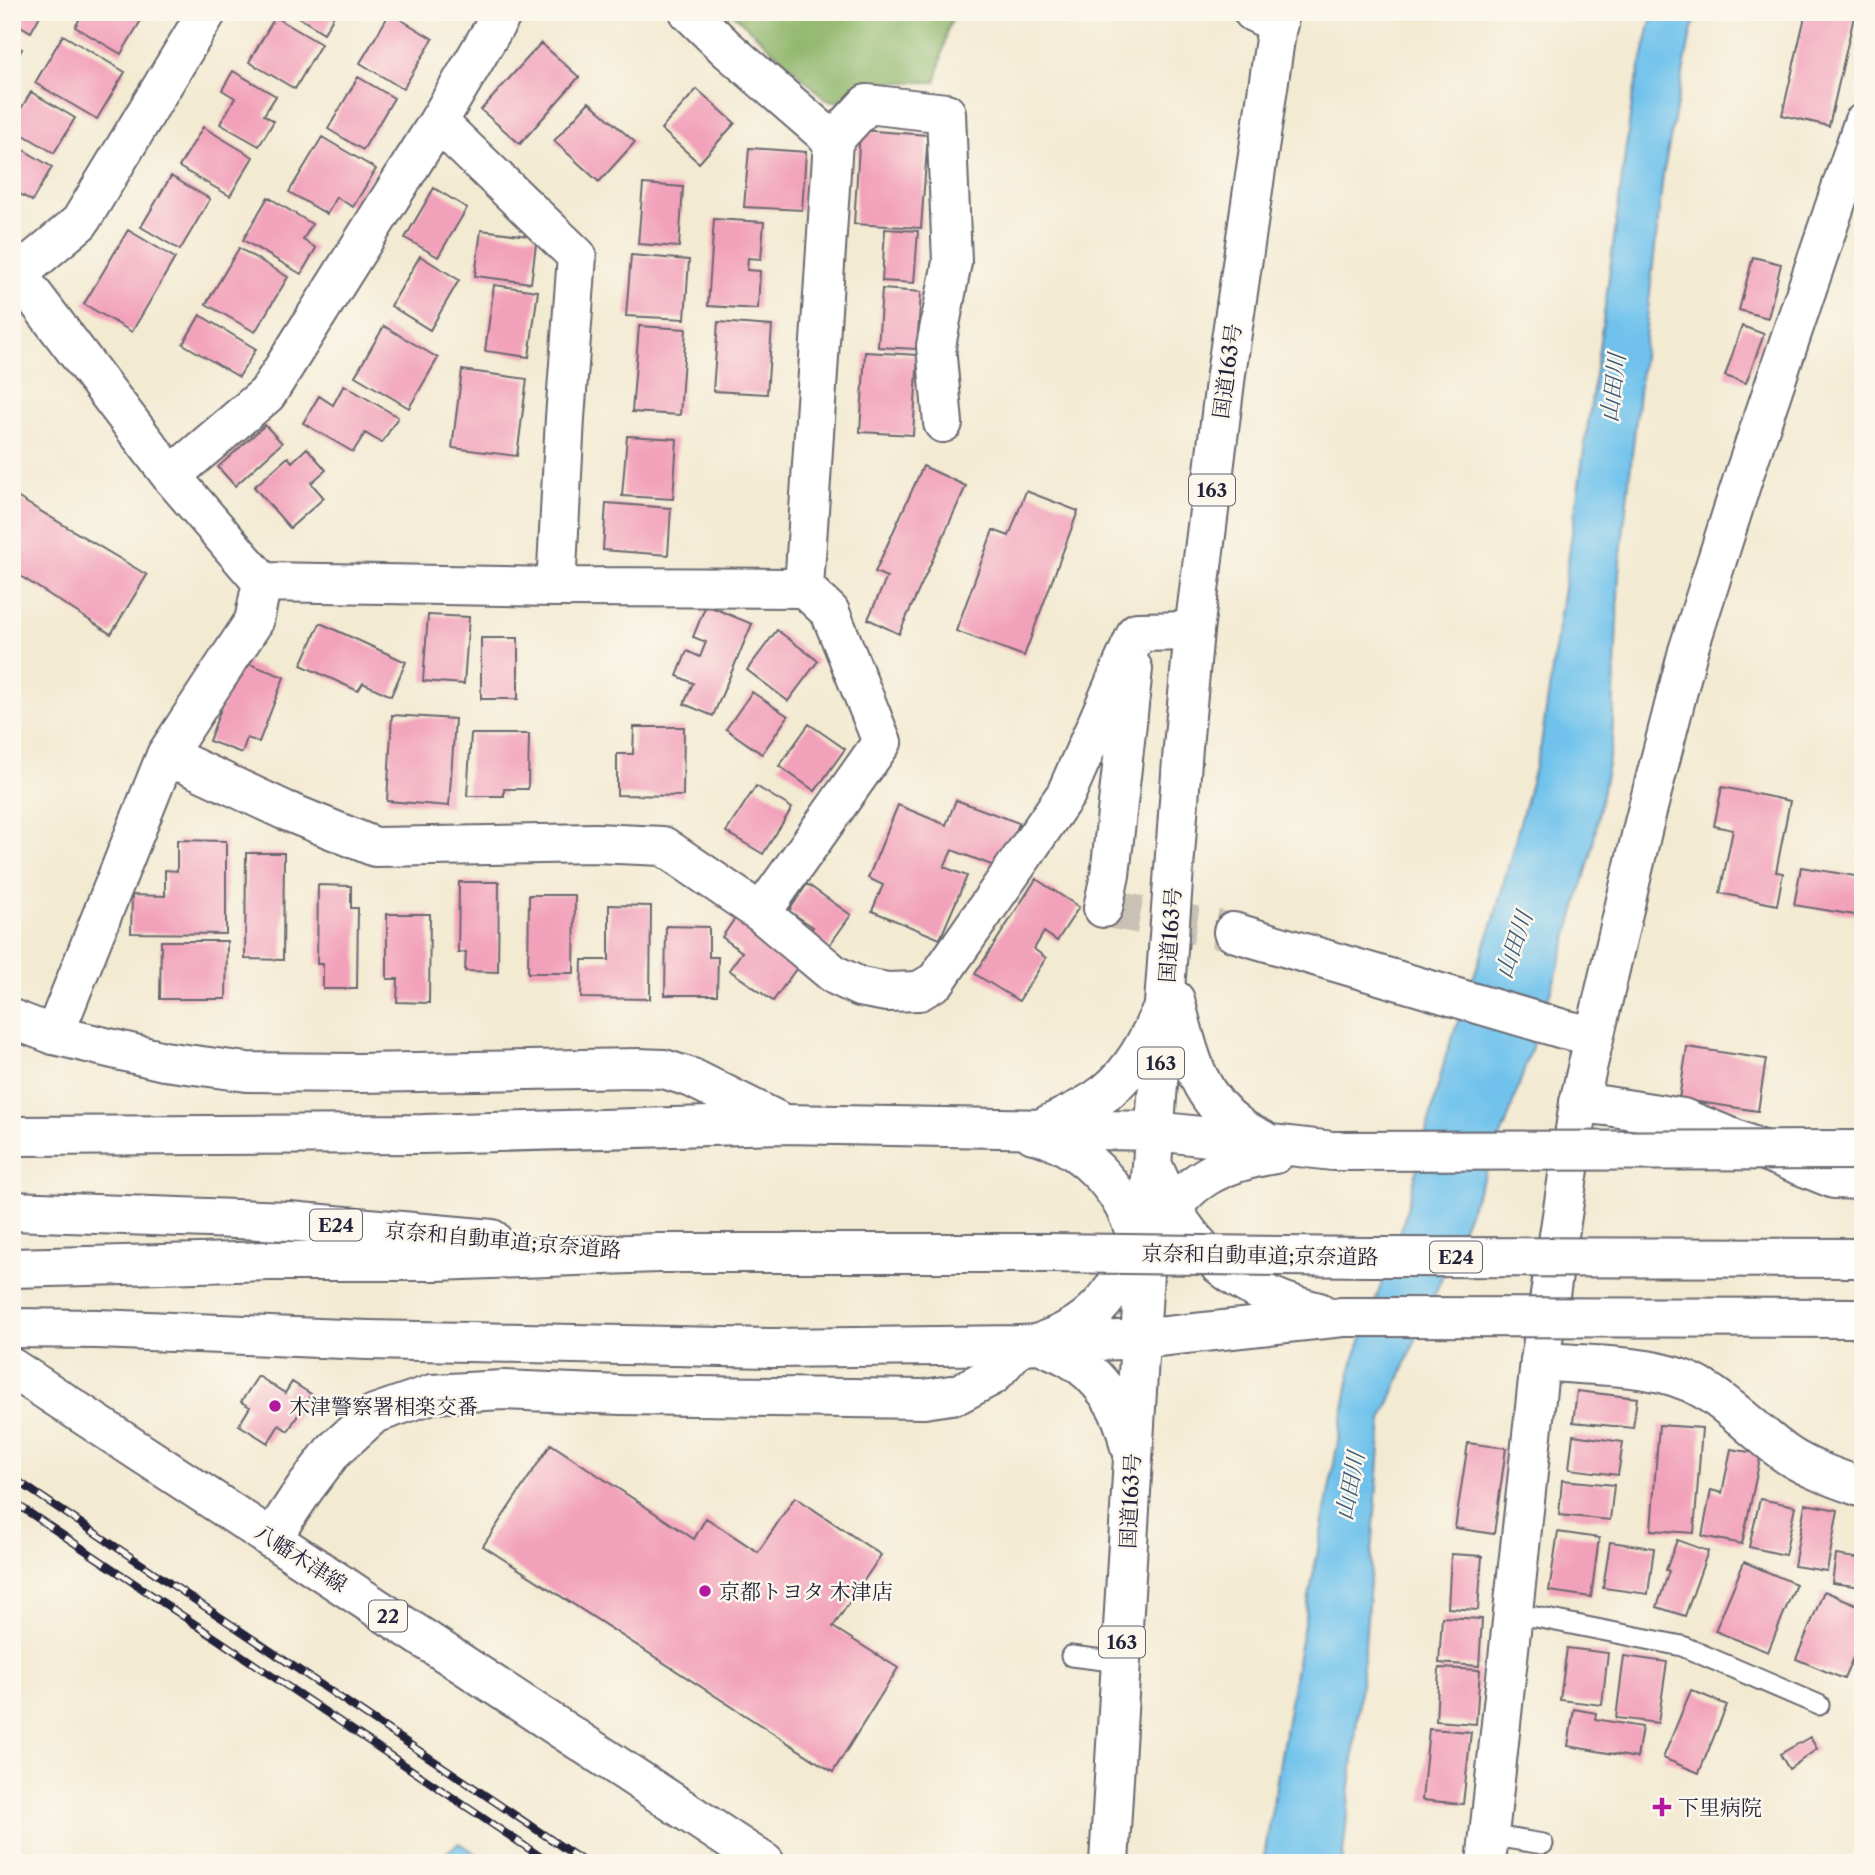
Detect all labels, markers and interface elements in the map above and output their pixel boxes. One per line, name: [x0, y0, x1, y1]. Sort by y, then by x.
street label: 国道163号: [1208, 322, 1246, 420]
water label: 山田川: [1595, 349, 1631, 424]
road number: 163: [1189, 475, 1235, 505]
street label: 国道163号: [1154, 886, 1186, 984]
water label: 山田川: [1490, 905, 1539, 982]
road number: 163: [1138, 1048, 1184, 1078]
road number: E24: [310, 1210, 362, 1240]
street label: 京奈和自動車道;京奈道路: [384, 1217, 622, 1263]
street label: 京奈和自動車道;京奈道路: [1141, 1240, 1379, 1270]
road number: E24: [1430, 1242, 1482, 1273]
place label: 木津警察署相楽交番: [289, 1394, 478, 1419]
marker: 木津警察署相楽交番: [267, 1398, 283, 1414]
water label: 山田川: [1330, 1447, 1371, 1523]
street label: 国道163号: [1115, 1453, 1145, 1549]
street label: 八幡木津線: [250, 1519, 352, 1597]
place label: 京都トヨタ 木津店: [719, 1579, 893, 1604]
marker: 京都トヨタ 木津店: [697, 1583, 713, 1599]
road number: 22: [369, 1600, 407, 1632]
road number: 163: [1099, 1626, 1145, 1658]
place label: 下里病院: [1678, 1795, 1762, 1820]
marker: 下里病院: [1652, 1797, 1672, 1817]

